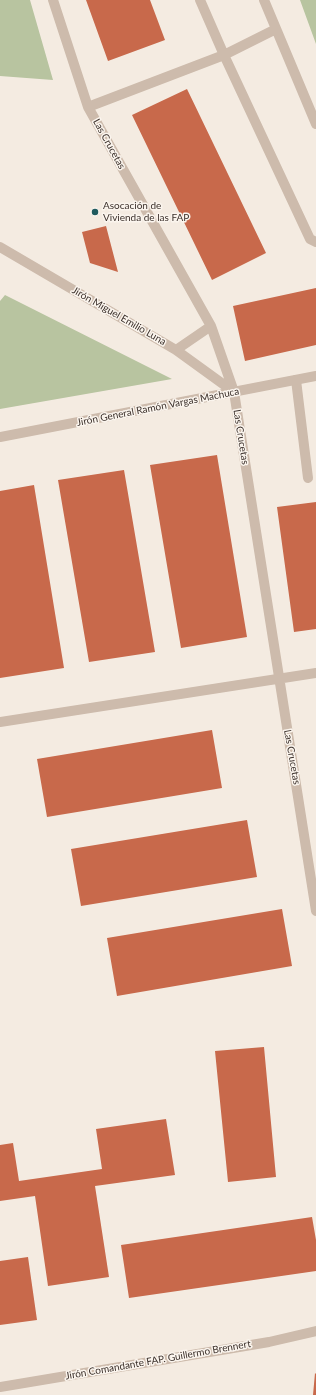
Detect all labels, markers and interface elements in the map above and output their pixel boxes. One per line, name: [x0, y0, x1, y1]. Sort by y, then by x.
street label: Las Crucetas: [90, 117, 128, 171]
place label: Asocación de Vivienda de las FAP: [103, 200, 189, 224]
marker: Asocación de Vivienda de las FAP: [90, 207, 100, 217]
street label: Jirón Miguel Emilio Luna: [70, 284, 168, 348]
street label: Jirón General Ramón Vargas Machuca: [76, 385, 240, 429]
street label: Las Crucetas: [231, 409, 251, 465]
street label: Las Crucetas: [281, 729, 303, 785]
street label: Jirón Comandante FAP. Guillermo Brennert: [64, 1338, 252, 1382]

